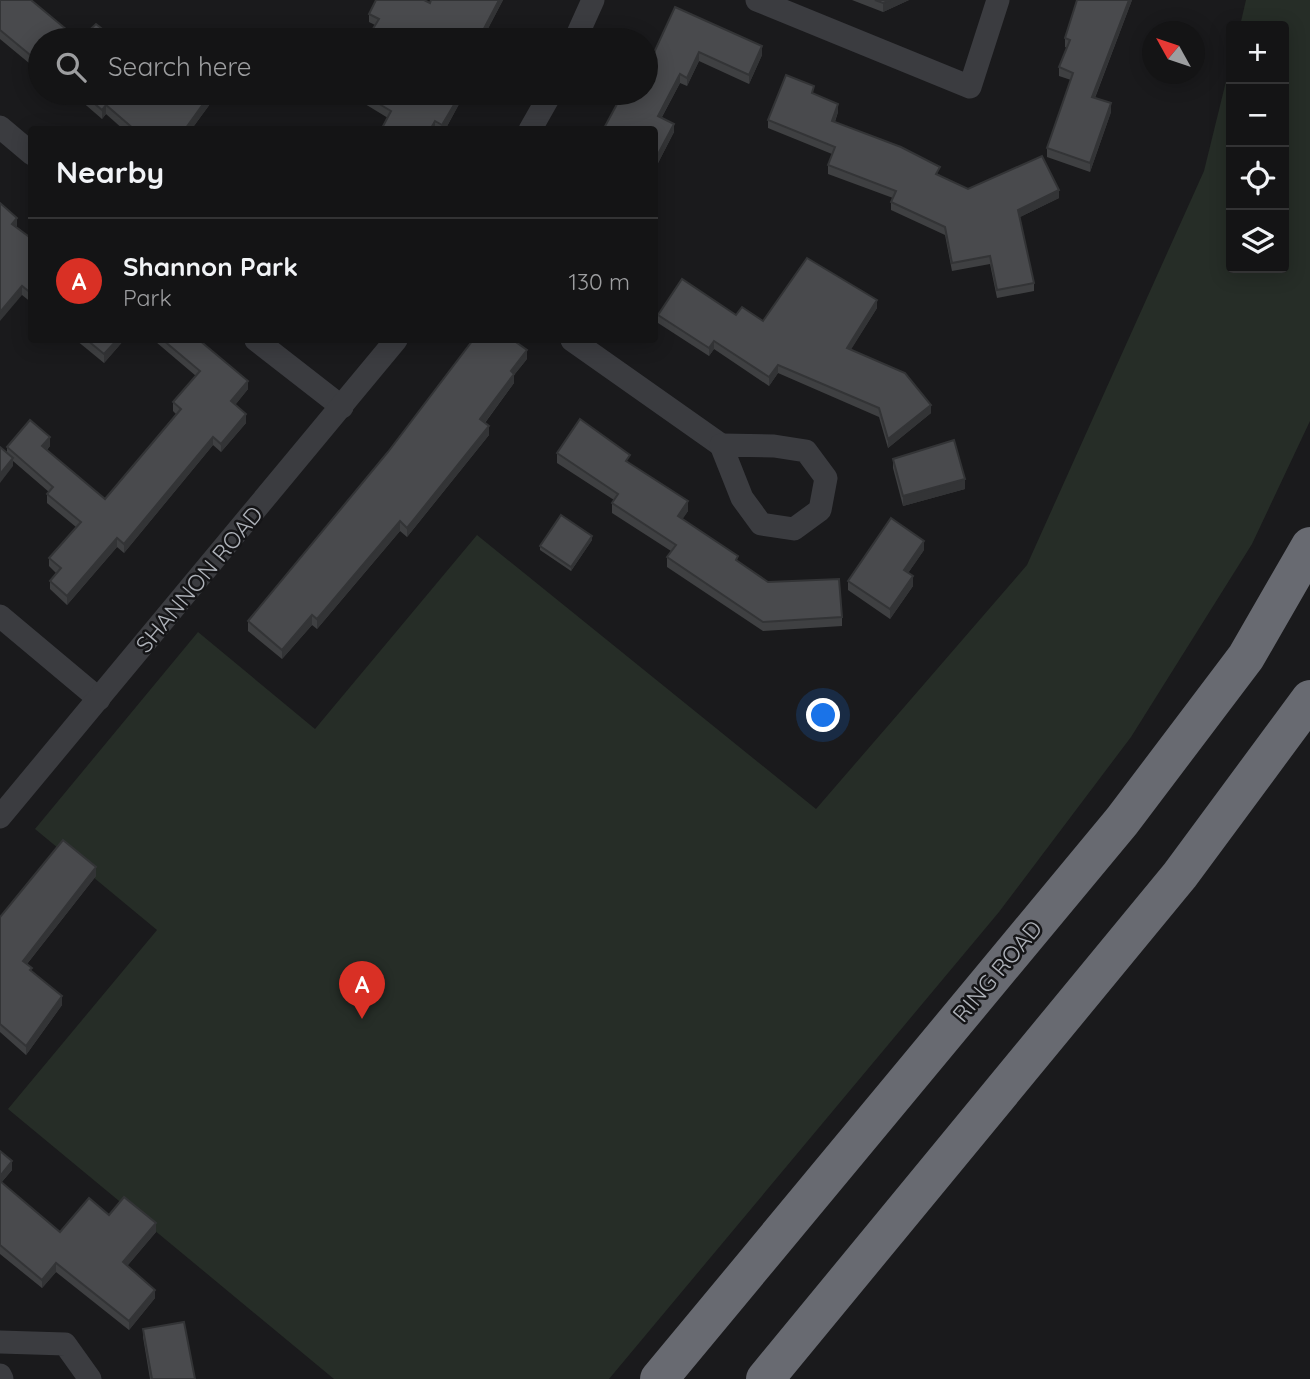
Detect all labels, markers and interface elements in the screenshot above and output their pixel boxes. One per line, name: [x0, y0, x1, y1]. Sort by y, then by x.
north arrow: [1142, 21, 1205, 84]
map controls: [1226, 21, 1289, 273]
button: +: [1226, 21, 1289, 84]
search box: [28, 28, 658, 105]
icon: search: [52, 48, 90, 86]
text: Search here: [108, 50, 252, 83]
button: −: [1226, 84, 1289, 147]
button: locate: [1226, 147, 1289, 210]
text: Nearby: [56, 153, 164, 191]
button: layers: [1226, 210, 1289, 273]
text: Shannon Park: [123, 250, 298, 283]
text: A: [72, 267, 86, 296]
text: 130 m: [568, 267, 630, 296]
text: Park: [123, 283, 172, 312]
street label: SHANNON ROAD: [129, 500, 269, 658]
your location: [806, 698, 840, 732]
street label: RING ROAD: [946, 914, 1048, 1028]
pin: A: [339, 961, 385, 1019]

